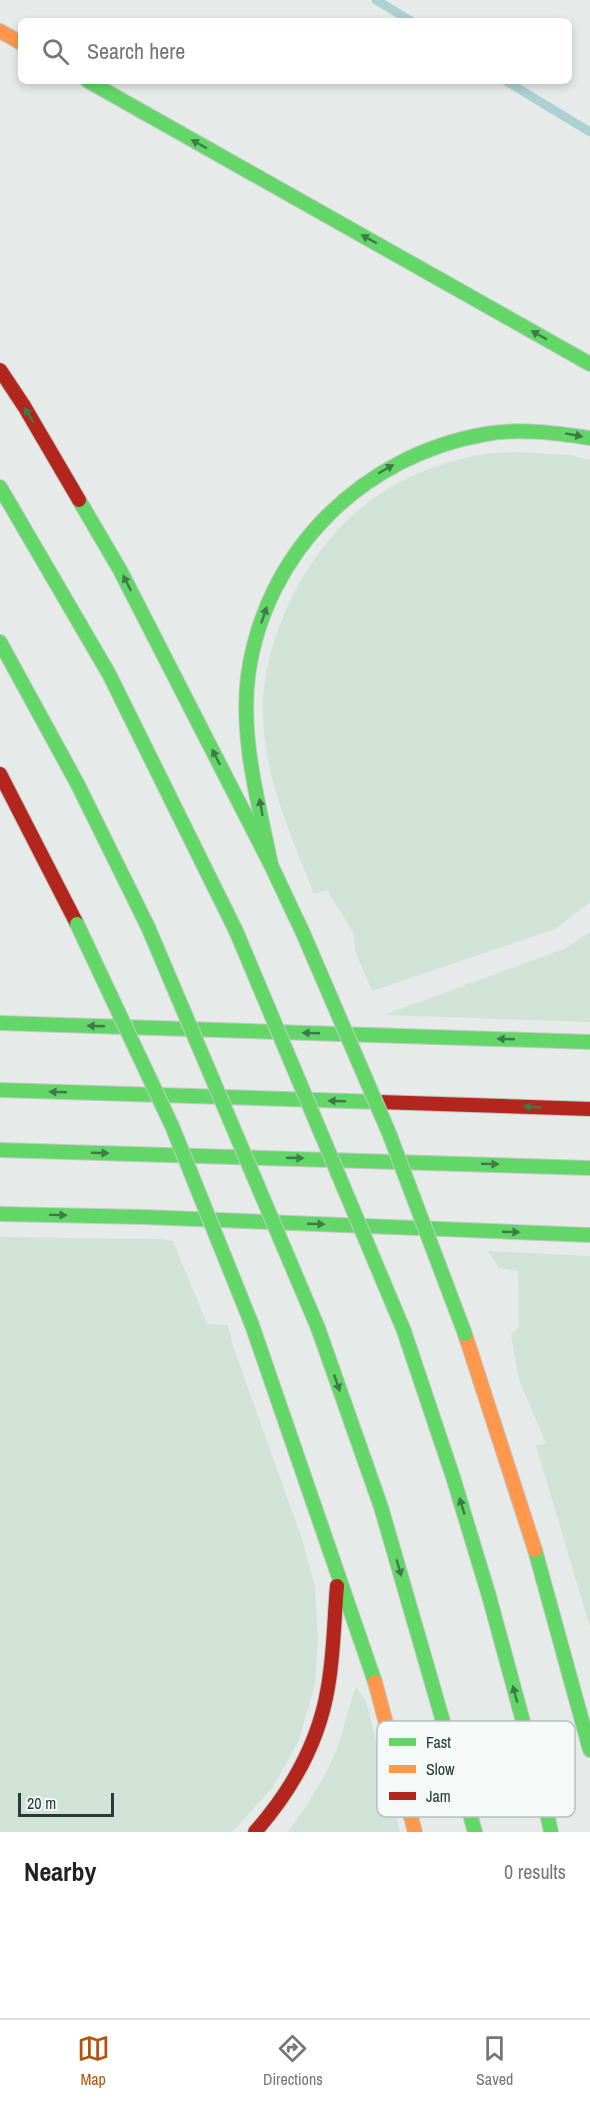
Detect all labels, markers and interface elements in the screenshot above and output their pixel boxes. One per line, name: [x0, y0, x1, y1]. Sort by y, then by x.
search box: [18, 18, 572, 84]
icon: search: [39, 35, 72, 68]
text: Search here: [87, 36, 185, 66]
one-way arrow: [190, 139, 207, 149]
one-way arrow: [361, 234, 377, 245]
one-way arrow: [530, 330, 547, 340]
one-way arrow: [24, 406, 34, 423]
one-way arrow: [564, 431, 583, 440]
one-way arrow: [378, 464, 394, 475]
one-way arrow: [122, 574, 132, 591]
one-way arrow: [259, 606, 269, 624]
one-way arrow: [211, 748, 220, 765]
one-way arrow: [256, 798, 265, 817]
one-way arrow: [86, 1021, 105, 1030]
one-way arrow: [302, 1028, 321, 1037]
one-way arrow: [497, 1034, 516, 1044]
one-way arrow: [48, 1087, 67, 1097]
one-way arrow: [327, 1096, 346, 1106]
one-way arrow: [522, 1102, 541, 1112]
one-way arrow: [91, 1148, 110, 1157]
one-way arrow: [286, 1154, 305, 1163]
one-way arrow: [481, 1160, 500, 1169]
one-way arrow: [49, 1210, 68, 1220]
one-way arrow: [307, 1219, 326, 1228]
one-way arrow: [502, 1227, 521, 1236]
one-way arrow: [333, 1374, 343, 1392]
one-way arrow: [457, 1497, 466, 1515]
one-way arrow: [395, 1559, 404, 1577]
one-way arrow: [510, 1685, 520, 1703]
legend: [377, 1721, 575, 1817]
text: Fast: [426, 1731, 451, 1753]
text: Slow: [426, 1758, 455, 1780]
text: Jam: [426, 1785, 451, 1807]
scale bar: [18, 1790, 114, 1818]
text: 20 m: [27, 1792, 56, 1814]
text: Nearby: [24, 1854, 96, 1889]
text: 0 results: [504, 1858, 566, 1885]
tab: Map: [77, 2032, 110, 2090]
tab: Directions: [263, 2032, 323, 2090]
tab: Saved: [476, 2032, 513, 2090]

